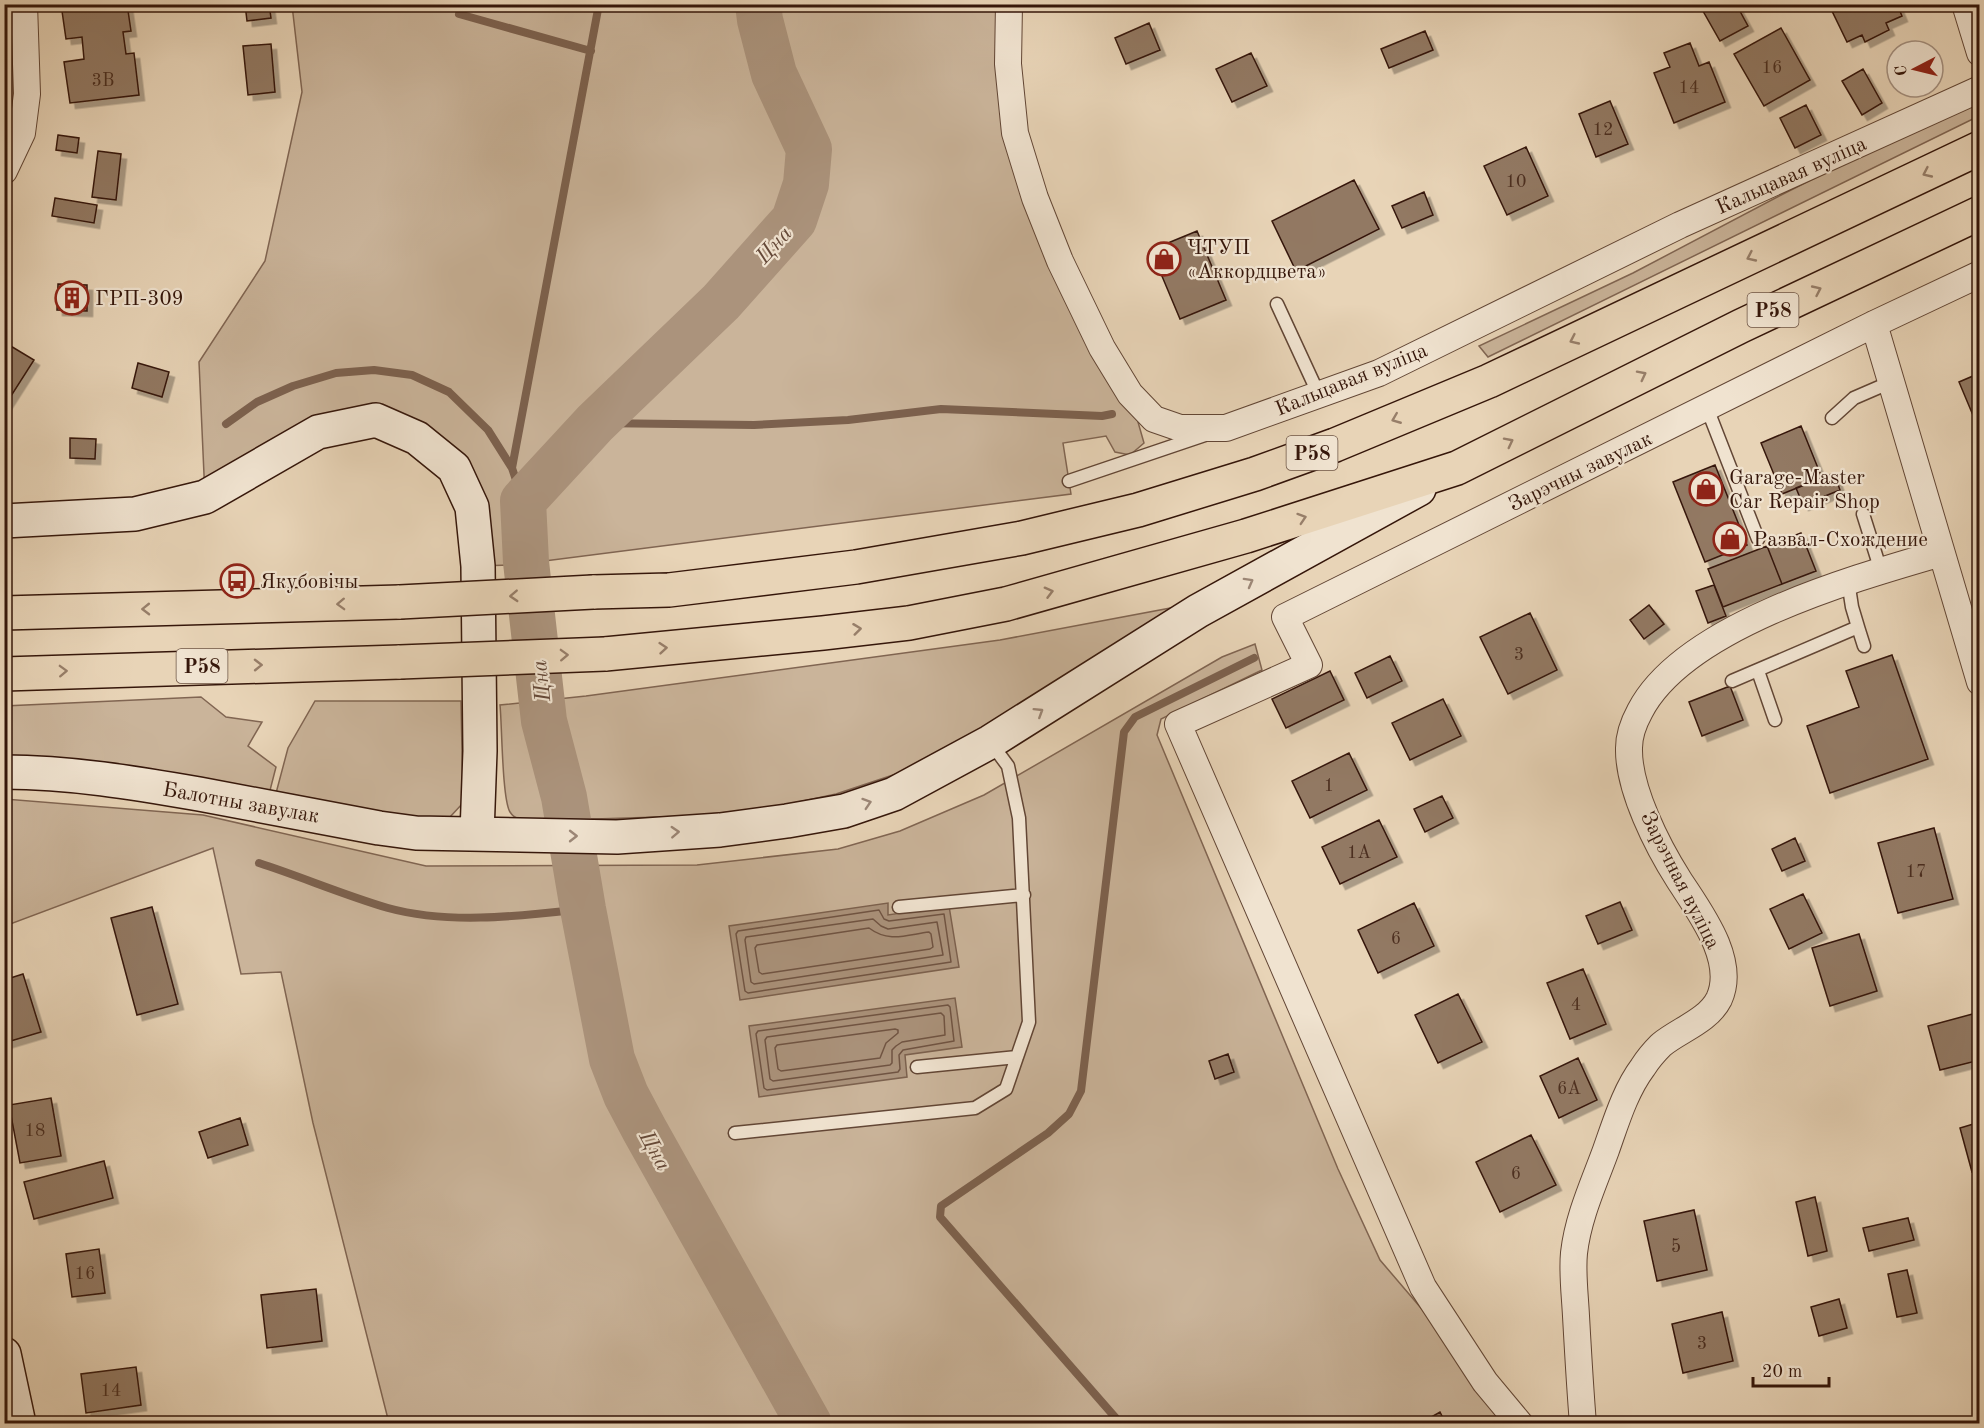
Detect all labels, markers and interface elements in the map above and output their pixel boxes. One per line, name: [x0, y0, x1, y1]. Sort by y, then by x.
north arrow: [1885, 39, 1945, 99]
house number: 16: [1762, 59, 1782, 77]
text: С: [1894, 64, 1911, 77]
house number: 3В: [92, 72, 114, 90]
house number: 14: [1679, 79, 1699, 97]
house number: 12: [1593, 121, 1613, 139]
street label: Кальцавая вуліца: [1713, 134, 1870, 219]
one-way arrow: [1922, 166, 1933, 178]
house number: 10: [1506, 173, 1526, 191]
water label: Цна: [752, 222, 797, 269]
place label: ЧТУП «Аккордцвета»: [1187, 238, 1327, 283]
shop icon: ЧТУП «Аккордцвета»: [1146, 241, 1182, 277]
one-way arrow: [1746, 249, 1757, 261]
building icon: ГРП-309: [54, 280, 90, 316]
one-way arrow: [1810, 285, 1821, 297]
place label: ГРП-309: [95, 289, 184, 310]
road number: Р58: [1748, 293, 1798, 327]
one-way arrow: [1570, 333, 1581, 345]
street label: Кальцавая вуліца: [1272, 340, 1431, 421]
one-way arrow: [1635, 371, 1646, 383]
one-way arrow: [1391, 412, 1402, 424]
street label: Зарэчны завулак: [1506, 428, 1656, 516]
road number: Р58: [1286, 436, 1338, 470]
one-way arrow: [1503, 437, 1514, 449]
place label: Garage-Master Car Repair Shop: [1729, 468, 1880, 513]
shop icon: Garage-Master Car Repair Shop: [1688, 471, 1724, 507]
one-way arrow: [1296, 512, 1307, 525]
shop icon: Развал-Схождение: [1712, 521, 1748, 557]
place label: Развал-Схождение: [1753, 530, 1928, 551]
bus stop icon: Якубовічы: [219, 563, 255, 599]
place label: Якубовічы: [260, 572, 359, 593]
one-way arrow: [1243, 578, 1253, 589]
one-way arrow: [1043, 587, 1053, 599]
one-way arrow: [509, 590, 518, 603]
one-way arrow: [337, 598, 346, 610]
one-way arrow: [142, 603, 151, 616]
one-way arrow: [853, 623, 862, 636]
one-way arrow: [659, 642, 668, 655]
house number: 3: [1514, 646, 1524, 664]
road number: Р58: [176, 649, 228, 683]
one-way arrow: [559, 649, 568, 662]
water label: Цна: [529, 658, 555, 704]
one-way arrow: [253, 659, 262, 671]
one-way arrow: [58, 665, 67, 678]
one-way arrow: [1033, 707, 1043, 719]
house number: 1: [1324, 777, 1334, 795]
street label: Балотны завулак: [161, 779, 321, 828]
one-way arrow: [861, 797, 872, 810]
street label: Зарэчная вуліца: [1636, 809, 1723, 953]
one-way arrow: [671, 826, 680, 839]
one-way arrow: [568, 830, 577, 842]
house number: 1А: [1347, 844, 1371, 862]
house number: 17: [1906, 863, 1926, 881]
house number: 6: [1391, 930, 1401, 948]
house number: 4: [1571, 996, 1581, 1014]
house number: 6A: [1557, 1080, 1581, 1098]
house number: 18: [25, 1122, 45, 1140]
water label: Цна: [634, 1126, 674, 1175]
house number: 6: [1511, 1165, 1521, 1183]
house number: 5: [1671, 1238, 1681, 1256]
house number: 16: [75, 1265, 95, 1283]
house number: 3: [1697, 1335, 1707, 1353]
scale bar: [1753, 1350, 1830, 1388]
text: 20 m: [1762, 1363, 1802, 1381]
house number: 14: [101, 1382, 121, 1400]

